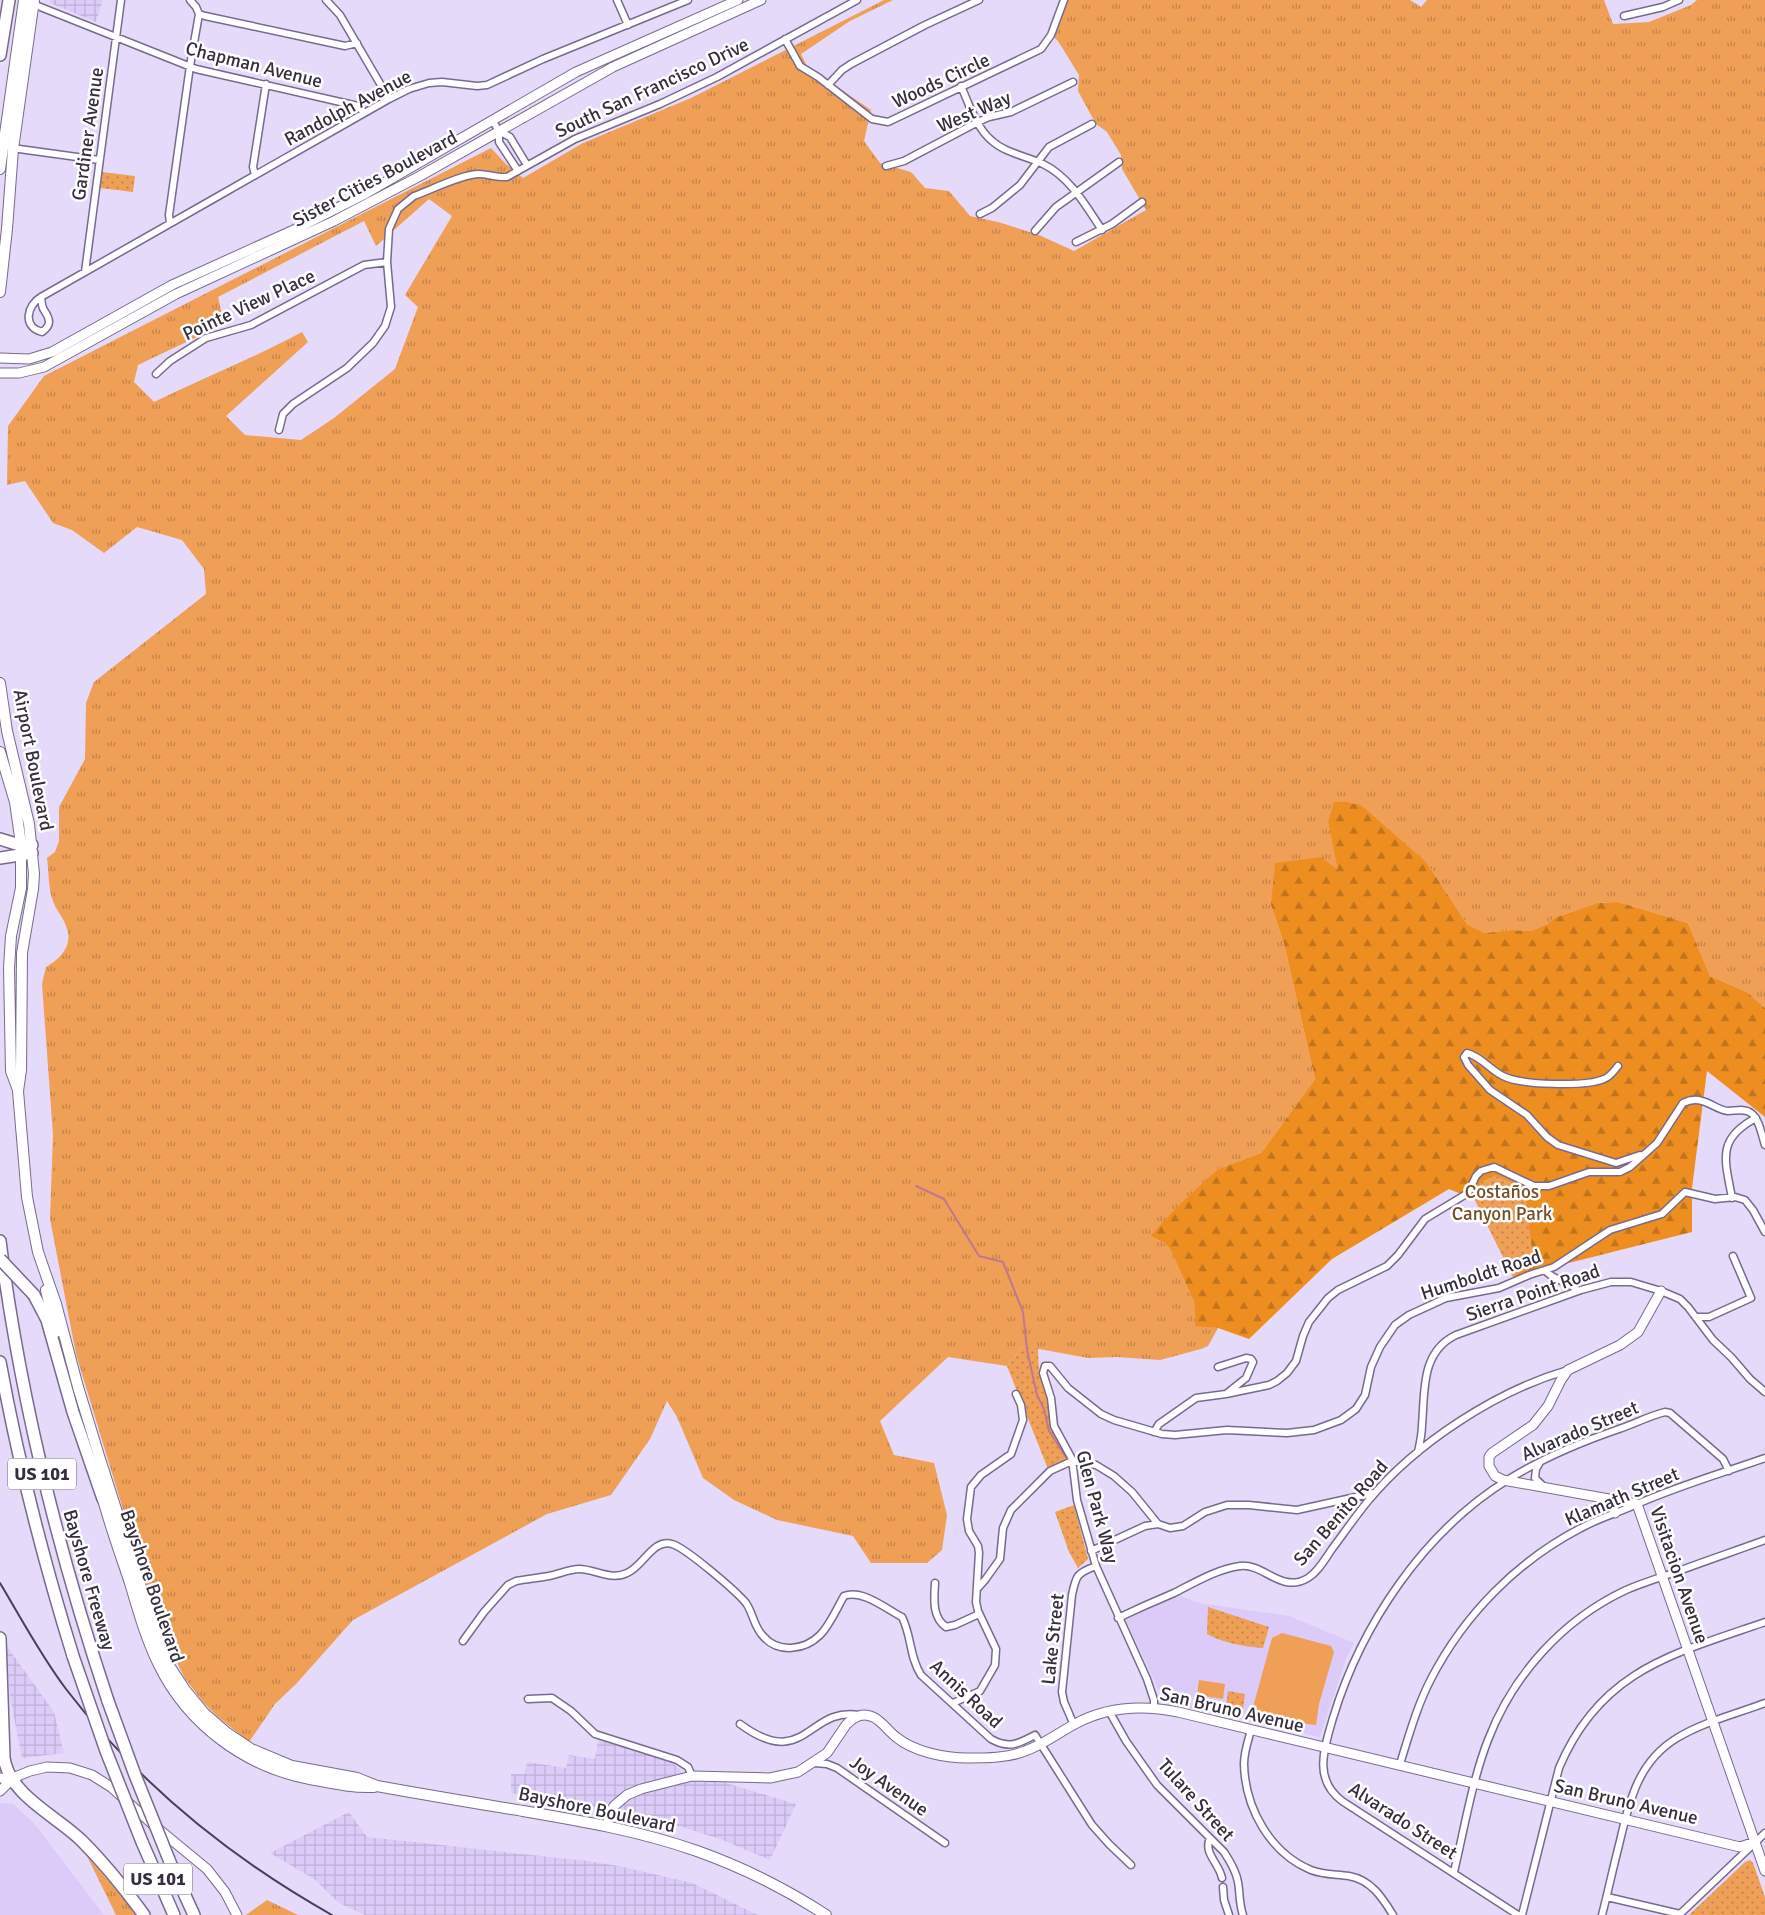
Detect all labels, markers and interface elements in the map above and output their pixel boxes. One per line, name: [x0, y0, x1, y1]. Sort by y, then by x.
street label: South San Francisco Drive: [551, 33, 753, 143]
street label: Chapman Avenue: [183, 36, 325, 94]
street label: Woods Circle: [888, 48, 994, 114]
street label: Randolph Avenue: [280, 64, 416, 152]
street label: Gardiner Avenue: [67, 66, 109, 202]
street label: West Way: [934, 86, 1015, 138]
street label: Sister Cities Boulevard: [288, 125, 462, 233]
street label: Pointe View Place: [179, 264, 319, 346]
street label: Airport Boulevard: [8, 687, 58, 833]
park label: Costaños Canyon Park: [1452, 1180, 1553, 1226]
street label: Humboldt Road: [1418, 1244, 1544, 1306]
street label: Sierra Point Road: [1463, 1259, 1603, 1327]
street label: Alvarado Street: [1518, 1395, 1643, 1466]
street label: Glen Park Way: [1070, 1448, 1124, 1566]
street label: San Benito Road: [1289, 1455, 1393, 1571]
road number: US 101: [8, 1458, 76, 1490]
street label: Klamath Street: [1561, 1462, 1683, 1532]
street label: Visitacion Avenue: [1644, 1503, 1714, 1647]
street label: Bayshore Boulevard: [115, 1506, 189, 1666]
street label: Bayshore Freeway: [57, 1507, 121, 1653]
street label: Lake Street: [1036, 1592, 1070, 1686]
street label: Annis Road: [925, 1654, 1007, 1734]
street label: San Bruno Avenue: [1158, 1682, 1306, 1738]
street label: Joy Avenue: [845, 1750, 933, 1822]
street label: Tulare Street: [1153, 1754, 1240, 1847]
street label: San Bruno Avenue: [1552, 1774, 1700, 1830]
street label: Alvarado Street: [1344, 1777, 1462, 1865]
street label: Bayshore Boulevard: [516, 1782, 678, 1838]
road number: US 101: [124, 1864, 192, 1895]

